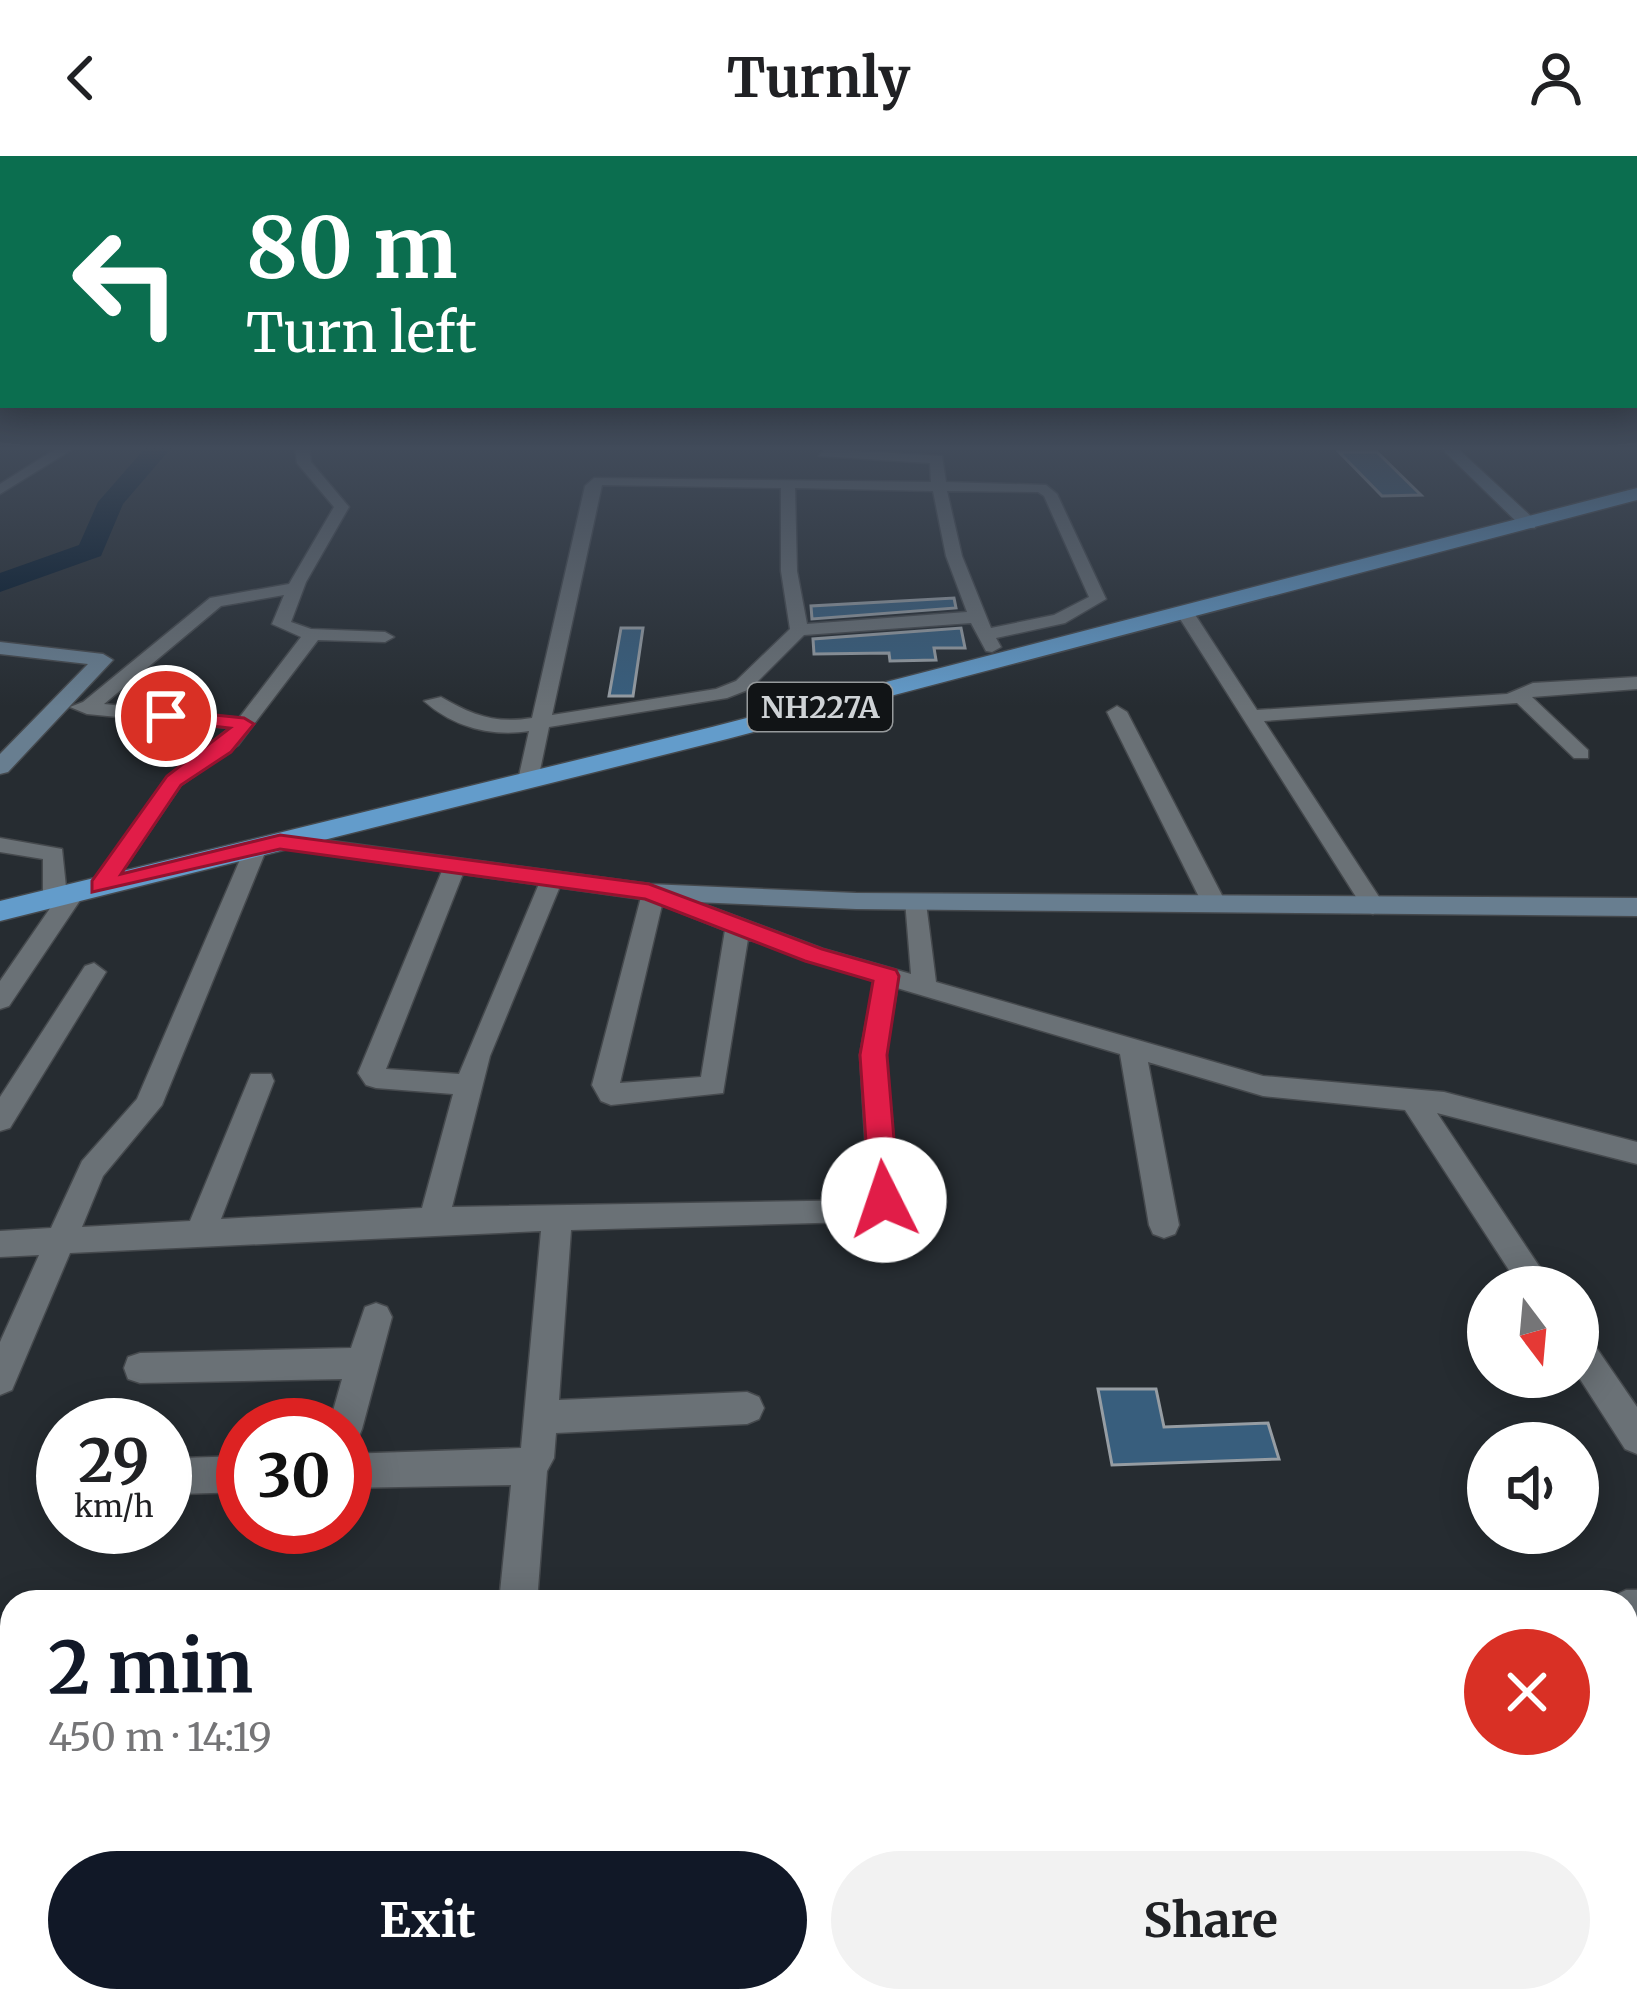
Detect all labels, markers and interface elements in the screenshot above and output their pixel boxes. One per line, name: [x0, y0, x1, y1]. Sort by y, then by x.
text: Turnly: [727, 44, 910, 112]
icon: back: [48, 45, 114, 111]
icon: person: [1523, 45, 1589, 111]
text: 80 m: [246, 195, 458, 301]
icon: left: [48, 204, 204, 360]
text: Turn left: [246, 299, 477, 367]
pin: [115, 665, 217, 767]
icon: arrive: [133, 683, 199, 749]
road number: NH227A: [748, 683, 892, 731]
position arrow: [821, 1137, 947, 1263]
north arrow: [1467, 1266, 1599, 1398]
map controls: [1467, 1266, 1599, 1554]
speed limit sign: 30: [216, 1398, 372, 1554]
button: sound: [1467, 1422, 1599, 1554]
text: 29: [78, 1423, 150, 1498]
text: km/h: [74, 1487, 154, 1525]
text: 2 min: [48, 1622, 253, 1713]
button: close: [1464, 1629, 1590, 1755]
text: 450 m · 14:19: [48, 1713, 272, 1762]
button: Exit: [48, 1851, 807, 1989]
button: Share: [831, 1851, 1590, 1989]

